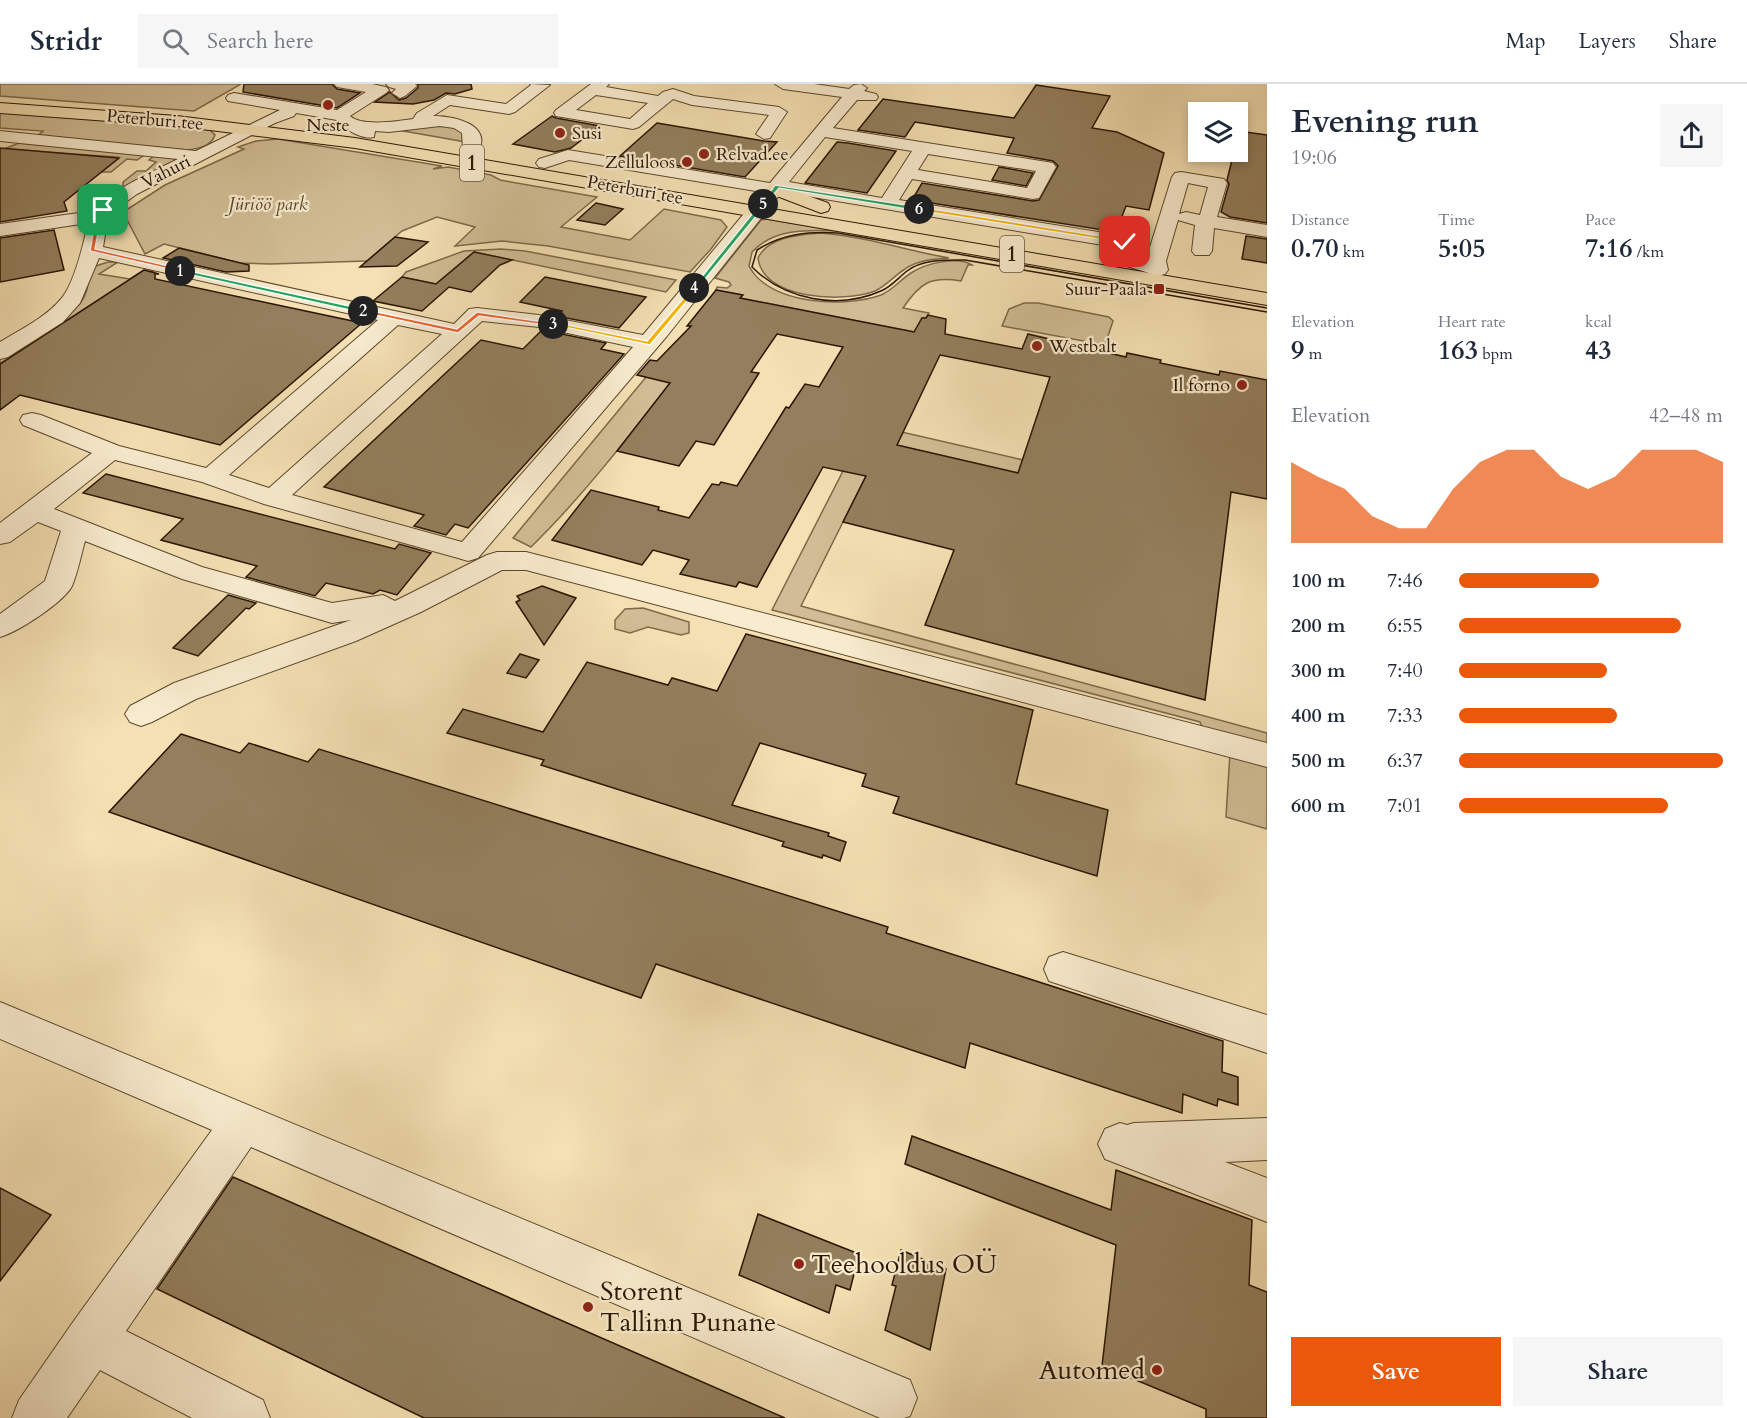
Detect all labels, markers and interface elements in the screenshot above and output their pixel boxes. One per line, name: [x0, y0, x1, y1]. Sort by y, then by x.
search box: [138, 14, 558, 68]
text: Stridr: [30, 22, 102, 60]
icon: search: [159, 25, 192, 58]
text: Search here: [207, 26, 314, 56]
text: Map: [1506, 27, 1546, 56]
text: Layers: [1579, 27, 1636, 56]
text: Share: [1669, 27, 1717, 56]
marker: Neste: [321, 98, 335, 112]
text: Evening run: [1291, 99, 1479, 144]
map controls: [1188, 102, 1248, 162]
button: layers: [1188, 102, 1248, 162]
street label: Peterburi tee: [105, 103, 205, 137]
button: share: [1660, 104, 1723, 167]
place label: Neste: [306, 113, 350, 138]
place label: Susi: [572, 121, 602, 146]
marker: Susi: [553, 126, 567, 140]
place label: Relvad.ee: [716, 142, 789, 167]
text: 19:06: [1291, 144, 1337, 171]
road number: 1: [460, 145, 484, 181]
marker: Relvad.ee: [697, 147, 711, 161]
street label: Vahuri: [137, 149, 195, 195]
place label: Zelluloos: [605, 150, 675, 175]
marker: Zelluloos: [680, 155, 694, 169]
street label: Peterburi tee: [585, 169, 685, 211]
pin: [77, 184, 128, 235]
pin: 5: [748, 189, 778, 219]
park label: Jüriöö park: [224, 192, 308, 217]
icon: arrive: [86, 193, 119, 226]
text: 5: [759, 193, 767, 215]
pin: 6: [904, 194, 934, 224]
text: 6: [915, 198, 923, 220]
text: Distance: [1291, 209, 1349, 231]
text: Time: [1438, 209, 1475, 231]
text: Pace: [1585, 209, 1616, 231]
pin: [1099, 216, 1150, 267]
icon: check: [1108, 225, 1141, 258]
text: 0.70: [1291, 231, 1339, 266]
text: 5:05: [1438, 231, 1486, 266]
text: 7:16: [1585, 231, 1633, 266]
road number: 1: [1000, 236, 1024, 272]
text: km: [1339, 241, 1365, 263]
text: /km: [1633, 241, 1664, 263]
pin: 1: [165, 256, 195, 286]
text: 1: [176, 260, 184, 282]
pin: 4: [679, 273, 709, 303]
text: 4: [690, 277, 698, 299]
place label: Suur-Paala: [1065, 277, 1147, 302]
marker: Suur-Paala: [1152, 282, 1166, 296]
pin: 2: [348, 296, 378, 326]
text: 2: [359, 300, 367, 322]
pin: 3: [538, 309, 568, 339]
text: Elevation: [1291, 311, 1355, 333]
text: Heart rate: [1438, 311, 1506, 333]
text: kcal: [1585, 311, 1612, 333]
text: 3: [549, 313, 557, 335]
text: 9: [1291, 333, 1304, 368]
text: 163: [1438, 333, 1478, 368]
text: 43: [1585, 333, 1612, 368]
place label: Westbalt: [1048, 334, 1117, 359]
marker: Westbalt: [1030, 339, 1044, 353]
text: m: [1304, 343, 1322, 365]
text: bpm: [1478, 343, 1513, 365]
place label: Il forno: [1173, 373, 1230, 398]
marker: Il forno: [1235, 378, 1249, 392]
text: Elevation: [1291, 402, 1370, 429]
text: 42–48 m: [1649, 402, 1723, 429]
text: 100 m: [1291, 567, 1346, 594]
text: 7:46: [1387, 567, 1423, 594]
text: 200 m: [1291, 612, 1346, 639]
text: 6:55: [1387, 612, 1423, 639]
text: 300 m: [1291, 657, 1346, 684]
text: 7:40: [1387, 657, 1423, 684]
text: 400 m: [1291, 702, 1346, 729]
text: 7:33: [1387, 702, 1423, 729]
text: 500 m: [1291, 747, 1346, 774]
text: 6:37: [1387, 747, 1423, 774]
text: 600 m: [1291, 792, 1346, 819]
text: 7:01: [1387, 792, 1423, 819]
place label: Teehooldus OÜ: [811, 1246, 997, 1283]
marker: Teehooldus OÜ: [792, 1257, 806, 1271]
place label: Storent Tallinn Punane: [600, 1273, 776, 1341]
marker: Storent Tallinn Punane: [581, 1300, 595, 1314]
button: Save: [1291, 1337, 1501, 1406]
button: Share: [1513, 1337, 1723, 1406]
place label: Automed: [1038, 1352, 1146, 1389]
marker: Automed: [1150, 1363, 1164, 1377]

